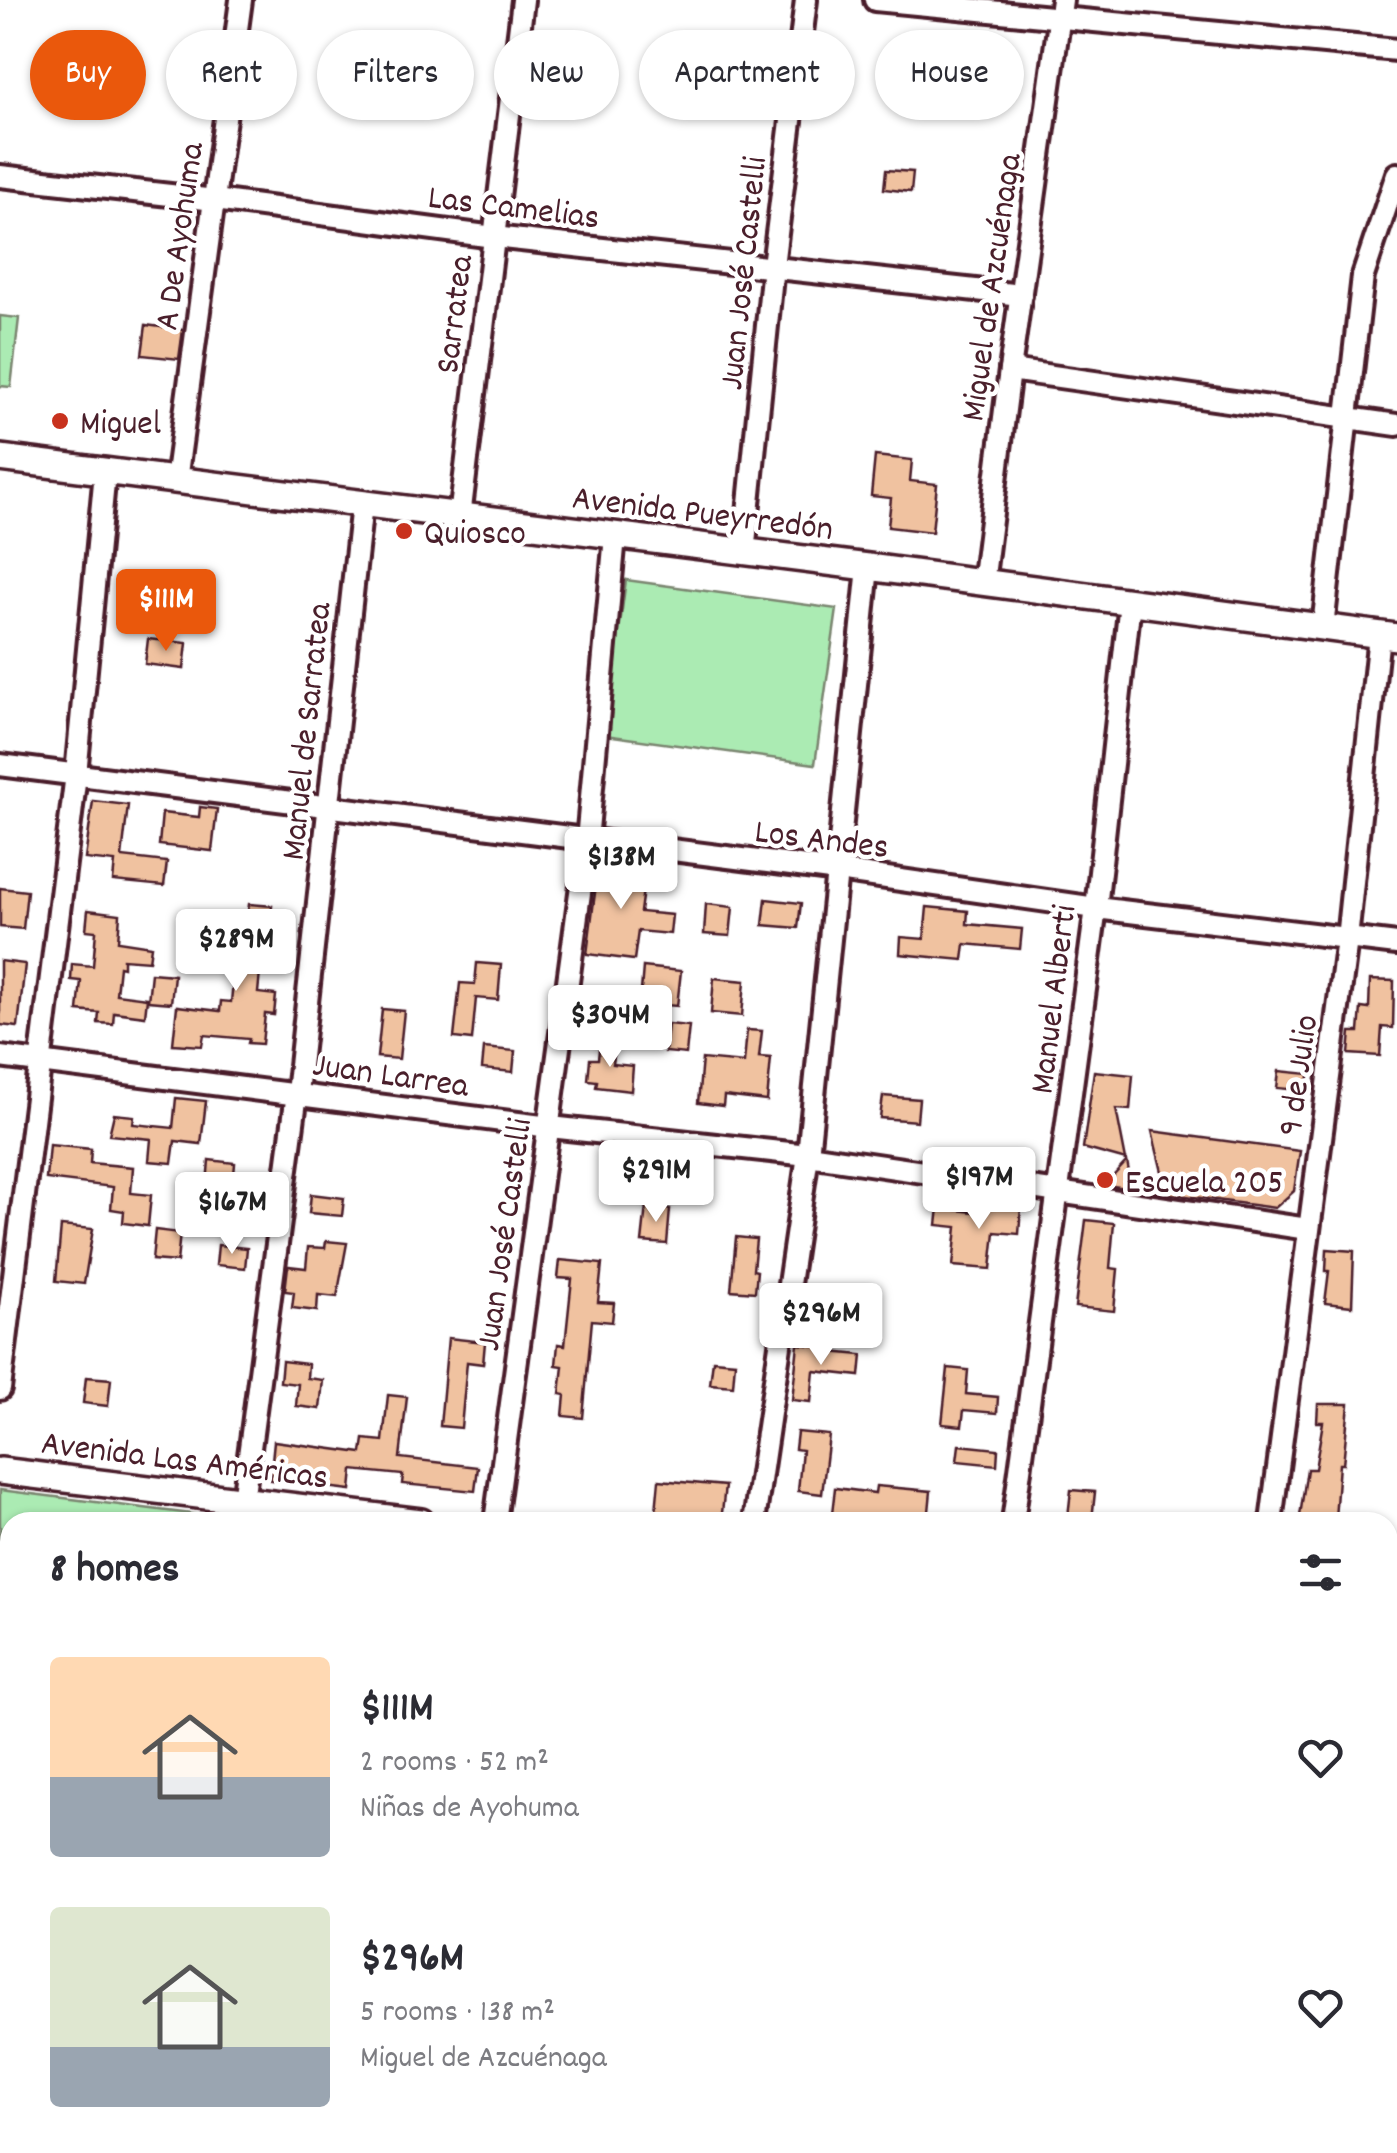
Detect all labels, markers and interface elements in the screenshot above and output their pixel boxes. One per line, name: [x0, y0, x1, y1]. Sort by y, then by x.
chip: Buy: [30, 30, 146, 120]
chip: Rent: [166, 30, 297, 120]
chip: Filters: [317, 30, 474, 120]
chip: New: [494, 30, 619, 120]
chip: Apartment: [639, 30, 855, 120]
chip: House: [875, 30, 1024, 120]
street label: A De Ayohuma: [144, 139, 220, 334]
street label: Miguel de Azcuénaga: [950, 150, 1038, 425]
street label: Juan José Castelli: [709, 154, 783, 393]
street label: Las Camelias: [425, 175, 602, 245]
street label: Sarratea: [425, 252, 489, 377]
place label: Miguel: [80, 401, 161, 451]
marker: Miguel: [49, 410, 71, 432]
street label: Avenida Pueyrredón: [569, 475, 836, 557]
place label: Quiosco: [424, 511, 526, 561]
marker: Quiosco: [393, 520, 415, 542]
pin: $111M: [96, 569, 236, 654]
text: $111M: [138, 578, 194, 624]
street label: Manuel de Sarratea: [271, 600, 347, 863]
street label: Los Andes: [752, 809, 891, 875]
pin: $138M: [551, 827, 691, 912]
text: $138M: [586, 836, 656, 882]
street label: Manuel Alberti: [1020, 902, 1092, 1097]
pin: $289M: [166, 909, 306, 994]
text: $289M: [198, 918, 274, 964]
pin: $304M: [540, 985, 680, 1070]
text: $304M: [570, 994, 650, 1040]
street label: 9 de Julio: [1268, 1012, 1334, 1140]
street label: Juan Larrea: [309, 1042, 472, 1114]
street label: Juan José Castelli: [466, 1115, 548, 1354]
pin: $291M: [586, 1140, 726, 1225]
pin: $197M: [909, 1147, 1049, 1232]
text: $291M: [621, 1149, 691, 1195]
text: $197M: [945, 1156, 1013, 1202]
place label: Escuela 205: [1125, 1160, 1284, 1210]
marker: Escuela 205: [1094, 1169, 1116, 1191]
pin: $167M: [162, 1172, 302, 1257]
text: $167M: [197, 1181, 267, 1227]
pin: $296M: [751, 1283, 891, 1368]
text: $296M: [781, 1292, 861, 1338]
street label: Avenida Las Américas: [38, 1421, 331, 1505]
text: 8 homes: [50, 1542, 179, 1602]
icon: filters: [1293, 1545, 1348, 1600]
text: $111M: [360, 1681, 434, 1741]
icon: home: [130, 1697, 250, 1817]
icon: heart: [1293, 1730, 1348, 1785]
text: 2 rooms · 52 m²: [360, 1741, 549, 1787]
text: Niñas de Ayohuma: [360, 1787, 579, 1833]
text: $296M: [360, 1931, 464, 1991]
icon: home: [130, 1947, 250, 2067]
icon: heart: [1293, 1980, 1348, 2035]
text: 5 rooms · 138 m²: [360, 1991, 555, 2037]
text: Miguel de Azcuénaga: [360, 2037, 607, 2083]

